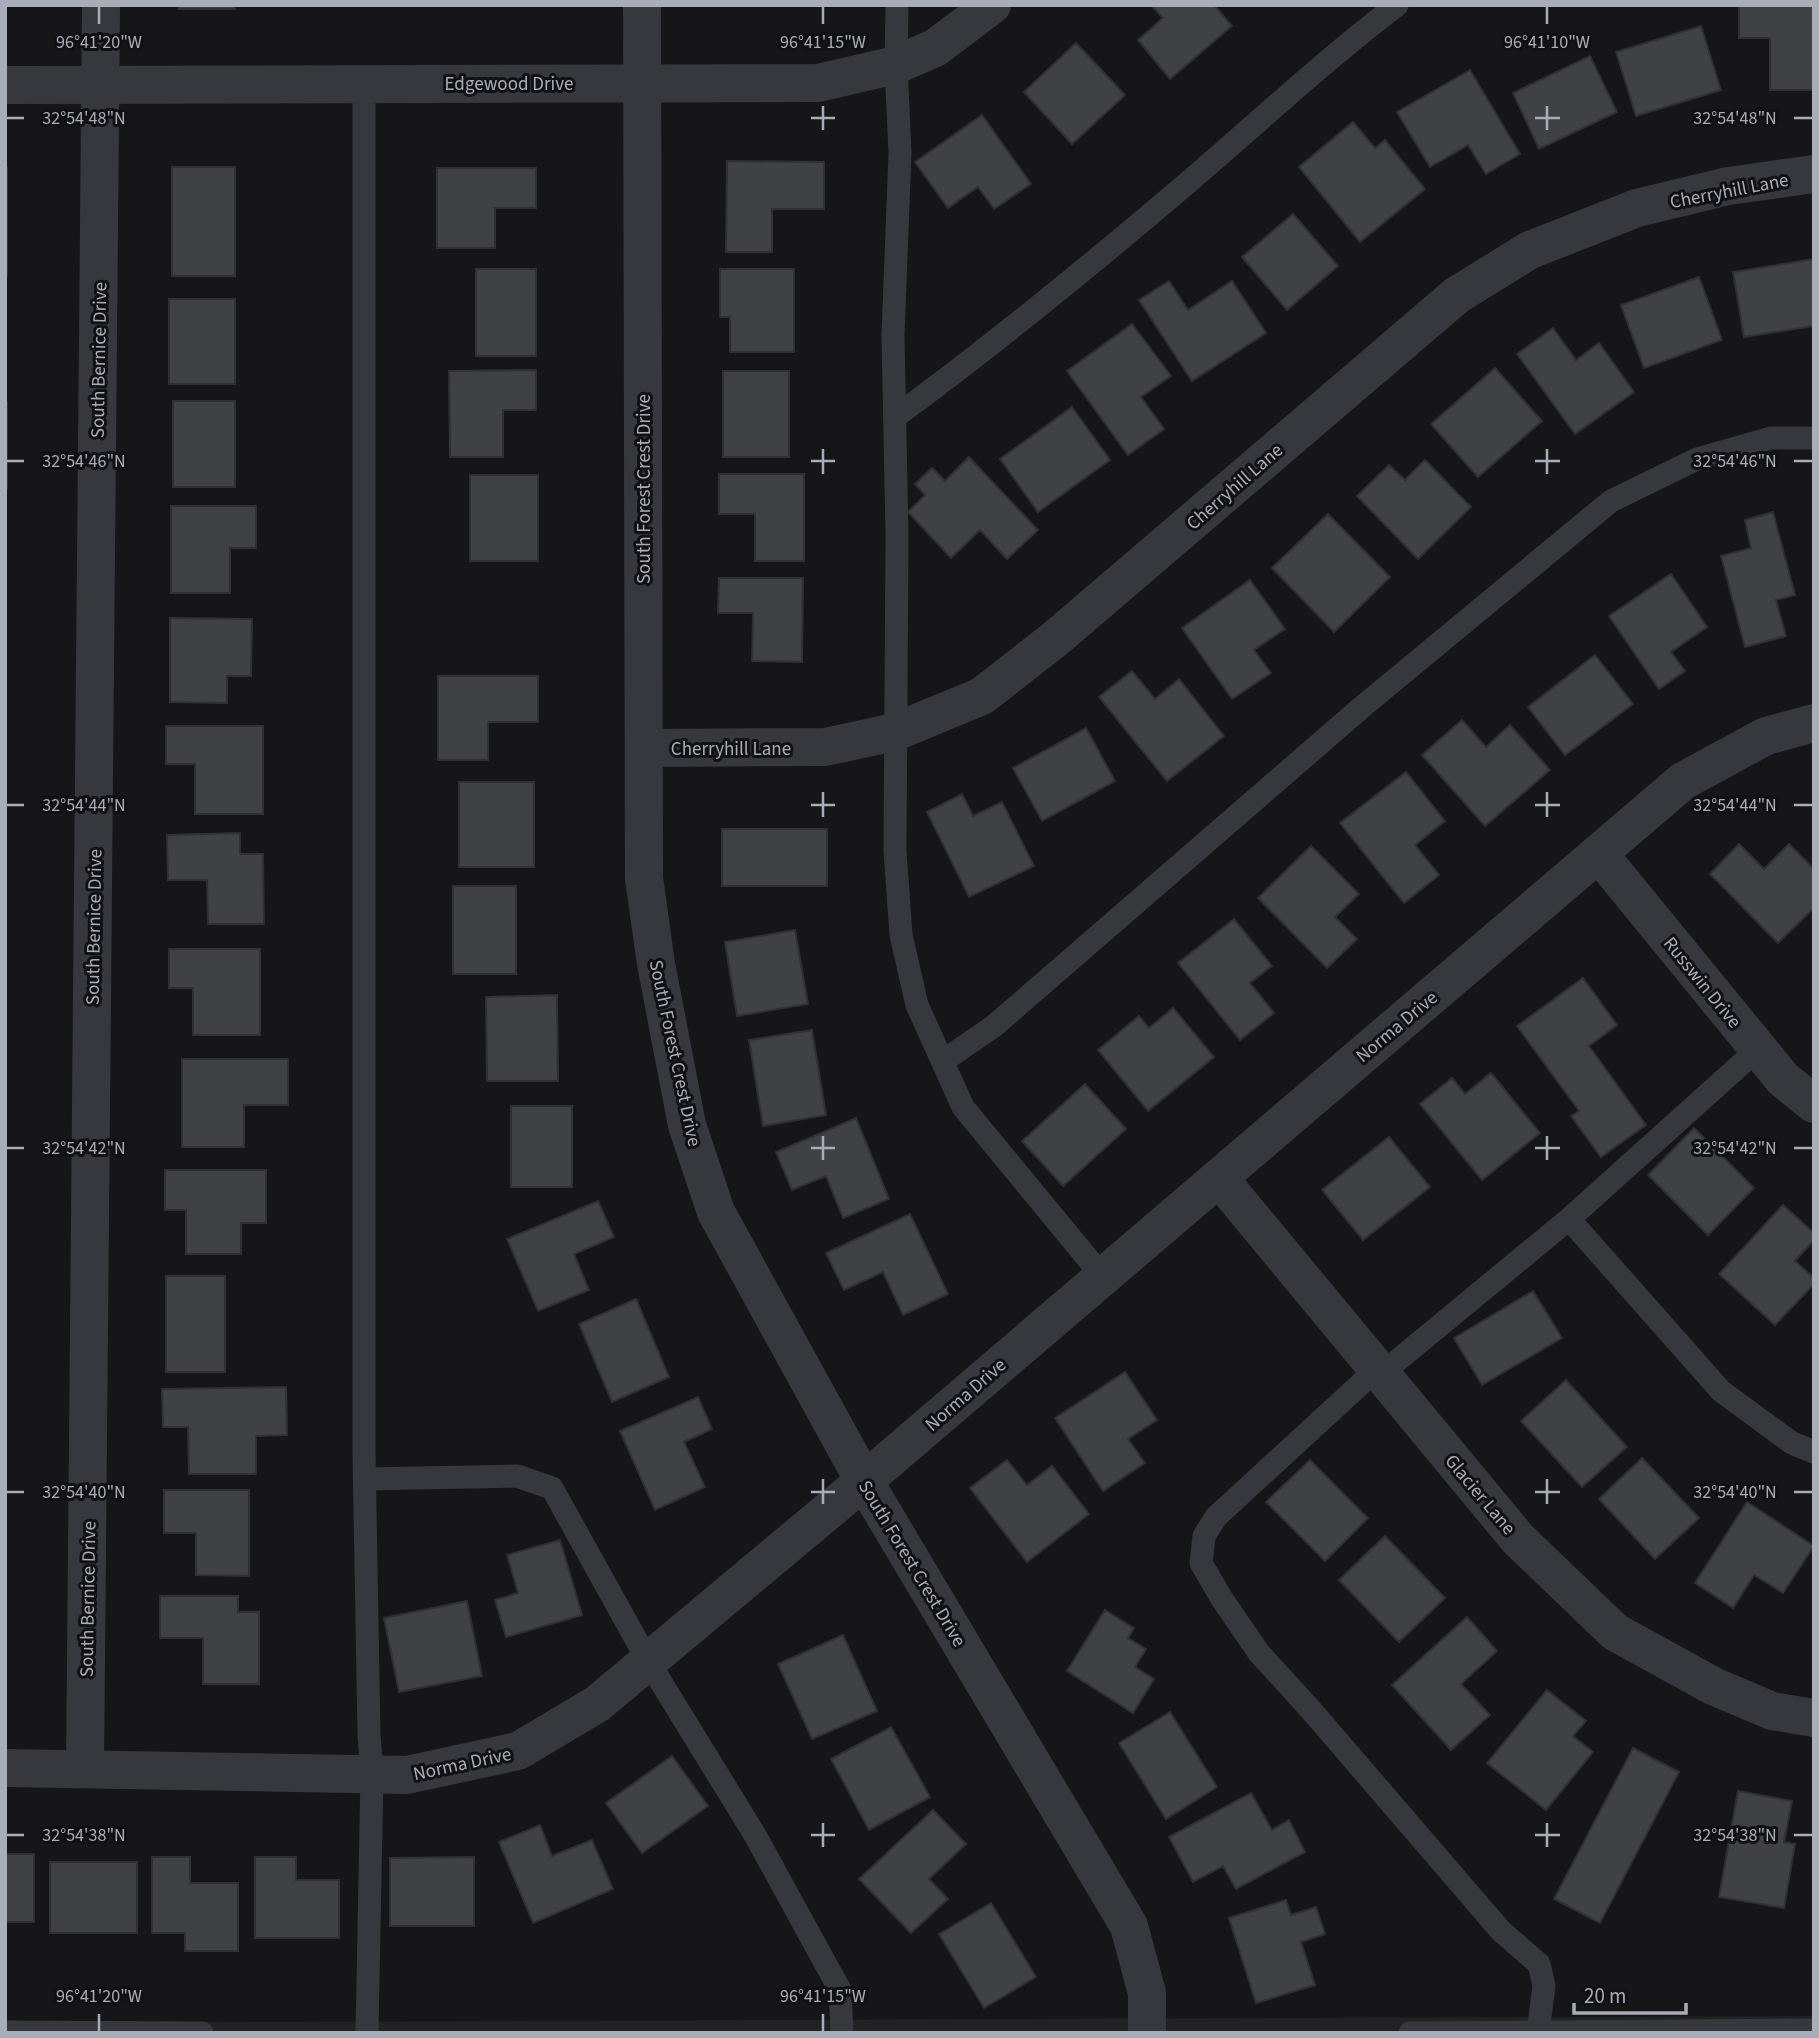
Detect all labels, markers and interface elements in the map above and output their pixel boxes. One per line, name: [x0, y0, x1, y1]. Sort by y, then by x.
text: 96°41'20"W: [56, 30, 142, 55]
text: 96°41'15"W: [780, 30, 866, 55]
text: 96°41'10"W: [1504, 30, 1590, 55]
street label: Edgewood Drive: [445, 71, 573, 98]
text: 32°54'48"N: [42, 106, 126, 131]
text: 32°54'48"N: [1693, 106, 1777, 131]
street label: Cherryhill Lane: [1668, 167, 1791, 216]
street label: South Bernice Drive: [85, 282, 114, 438]
street label: South Forest Crest Drive: [631, 394, 658, 584]
street label: Cherryhill Lane: [1181, 437, 1289, 537]
text: 32°54'46"N: [42, 449, 126, 474]
text: 32°54'46"N: [1693, 449, 1777, 474]
street label: Cherryhill Lane: [671, 736, 791, 763]
text: 32°54'44"N: [42, 793, 126, 818]
text: 32°54'44"N: [1693, 793, 1777, 818]
street label: South Bernice Drive: [80, 849, 109, 1005]
street label: Russwin Drive: [1656, 931, 1747, 1034]
street label: South Forest Crest Drive: [642, 958, 707, 1149]
street label: Norma Drive: [1350, 985, 1444, 1069]
text: 32°54'42"N: [42, 1136, 126, 1161]
text: 32°54'42"N: [1693, 1136, 1777, 1161]
street label: Norma Drive: [920, 1352, 1012, 1438]
street label: Glacier Lane: [1438, 1449, 1522, 1541]
street label: South Forest Crest Drive: [851, 1475, 972, 1652]
text: 32°54'40"N: [42, 1480, 126, 1505]
text: 32°54'40"N: [1693, 1480, 1777, 1505]
street label: South Bernice Drive: [74, 1521, 103, 1677]
street label: Norma Drive: [411, 1741, 514, 1788]
text: 32°54'38"N: [42, 1823, 126, 1848]
text: 32°54'38"N: [1693, 1823, 1777, 1848]
scale bar: [1574, 1972, 1686, 2016]
text: 20 m: [1584, 1981, 1626, 2011]
text: 96°41'20"W: [56, 1984, 142, 2009]
text: 96°41'15"W: [780, 1984, 866, 2009]

